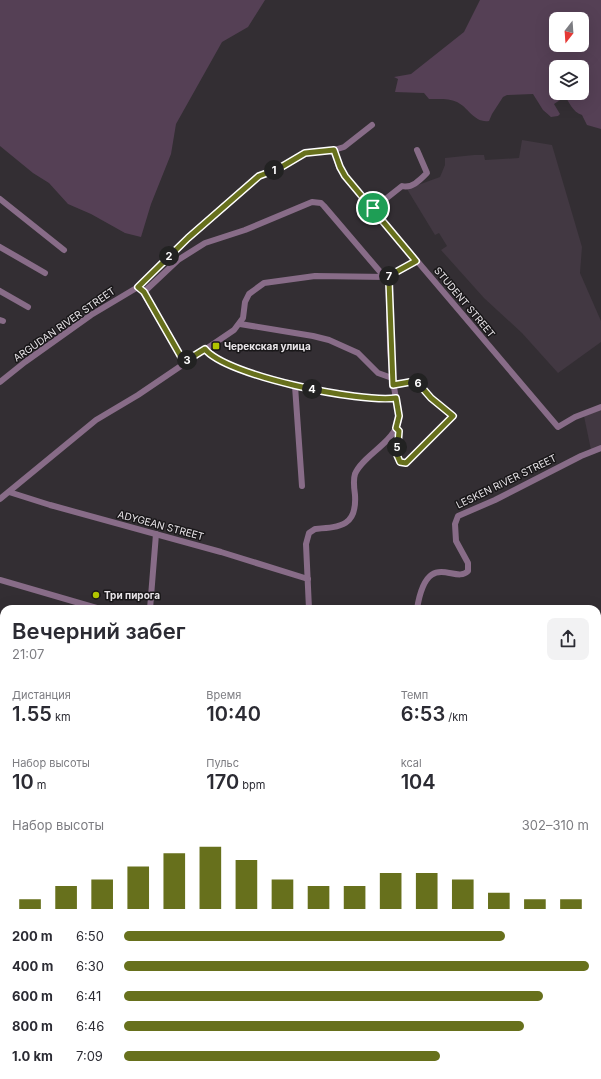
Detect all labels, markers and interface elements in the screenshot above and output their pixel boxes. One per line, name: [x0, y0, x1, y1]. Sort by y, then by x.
north arrow: [549, 12, 589, 52]
map controls: [549, 12, 589, 100]
button: layers: [549, 60, 589, 100]
pin: 1: [264, 160, 284, 180]
text: 1: [272, 163, 276, 177]
pin: [356, 191, 390, 225]
icon: arrive: [362, 197, 384, 219]
pin: 2: [159, 246, 179, 266]
text: 2: [166, 249, 172, 263]
street label: STUDENT STREET: [432, 264, 498, 340]
pin: 7: [379, 266, 399, 286]
text: 7: [386, 269, 392, 283]
street label: ARGUDAN RIVER STREET: [11, 284, 117, 364]
place label: Черекская улица: [224, 340, 311, 353]
marker: Черекская улица: [211, 341, 221, 351]
pin: 3: [177, 350, 197, 370]
text: 3: [183, 353, 191, 367]
pin: 6: [408, 373, 428, 393]
text: 6: [414, 376, 422, 390]
pin: 4: [302, 379, 322, 399]
text: 4: [308, 382, 316, 396]
pin: 5: [387, 437, 407, 457]
text: 5: [393, 440, 401, 454]
street label: LESKEN RIVER STREET: [454, 451, 558, 511]
street label: ADYGEAN STREET: [117, 508, 205, 542]
place label: Три пирога: [104, 589, 160, 601]
marker: Три пирога: [91, 590, 101, 600]
text: Вечерний забег: [12, 618, 186, 644]
button: share: [547, 618, 589, 660]
text: 21:07: [12, 646, 44, 662]
text: Дистанция: [12, 688, 71, 702]
text: Время: [206, 688, 241, 702]
text: Темп: [401, 688, 428, 702]
text: 1.55: [12, 702, 52, 726]
text: 10:40: [206, 702, 261, 726]
text: 6:53: [401, 702, 445, 726]
text: km: [52, 710, 71, 724]
text: /km: [445, 710, 468, 724]
text: Набор высоты: [12, 756, 90, 770]
text: Пульс: [206, 756, 239, 770]
text: kcal: [401, 756, 422, 770]
text: 10: [12, 770, 34, 794]
text: 170: [206, 770, 239, 794]
text: 104: [401, 770, 436, 794]
text: m: [34, 778, 46, 792]
text: bpm: [239, 778, 265, 792]
text: Набор высоты: [12, 817, 104, 833]
text: 302–310 m: [522, 817, 589, 833]
text: 200 m: [12, 928, 53, 944]
text: 6:50: [76, 928, 104, 944]
text: 400 m: [12, 958, 53, 974]
text: 6:30: [76, 958, 104, 974]
text: 600 m: [12, 988, 53, 1004]
text: 6:41: [76, 988, 101, 1004]
text: 800 m: [12, 1018, 53, 1034]
text: 6:46: [76, 1018, 104, 1034]
text: 1.0 km: [12, 1048, 53, 1064]
text: 7:09: [76, 1048, 103, 1064]

